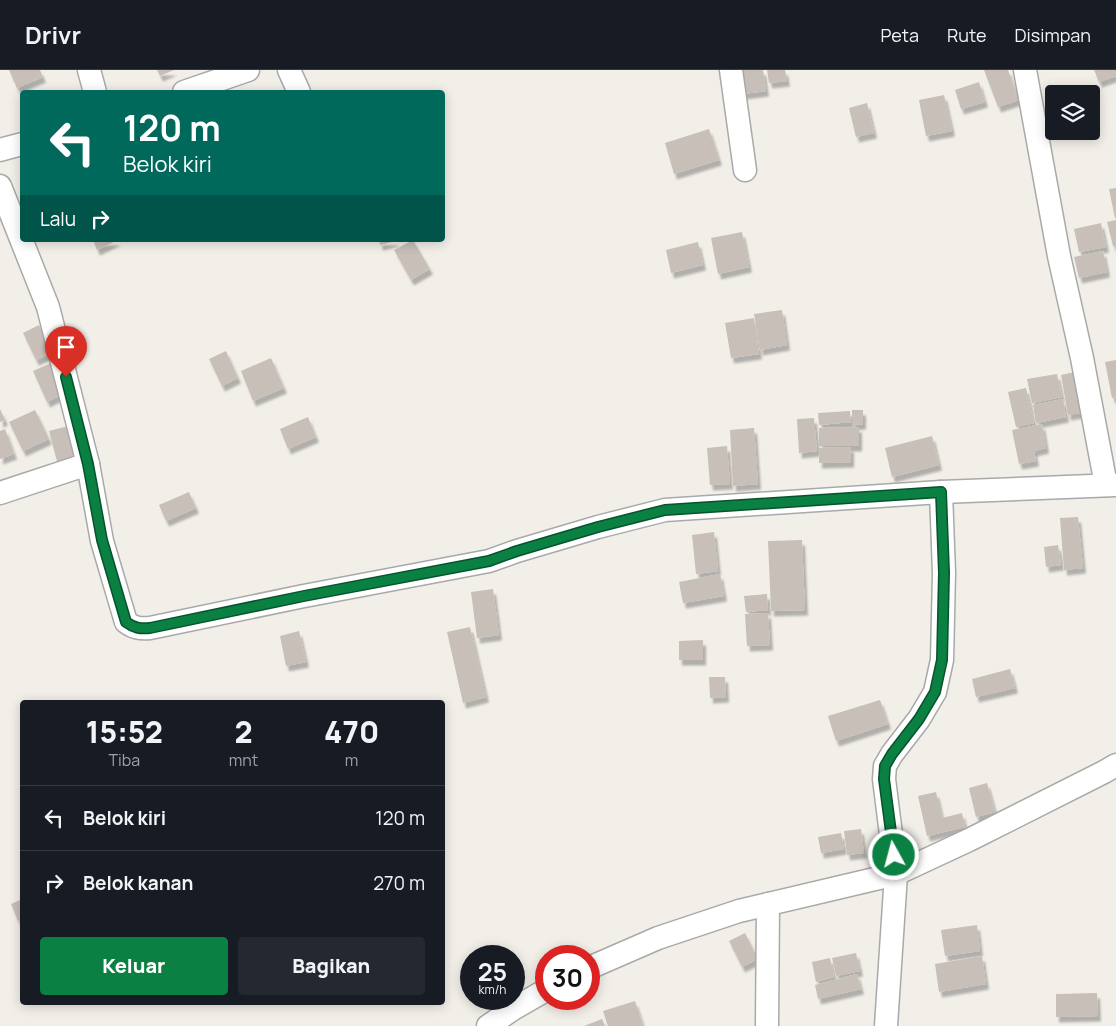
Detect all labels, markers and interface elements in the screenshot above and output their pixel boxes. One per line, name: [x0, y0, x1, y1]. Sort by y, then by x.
text: Drivr: [25, 18, 81, 51]
text: Peta: [880, 23, 919, 47]
text: Rute: [947, 23, 986, 47]
text: Disimpan: [1014, 23, 1091, 47]
map controls: [1045, 85, 1100, 140]
button: layers: [1045, 85, 1100, 140]
text: 120 m: [123, 104, 221, 152]
icon: left: [40, 110, 105, 175]
text: Belok kiri: [123, 149, 212, 179]
icon: right: [86, 205, 114, 233]
text: Lalu: [40, 206, 76, 232]
pin: [45, 326, 87, 377]
icon: arrive: [52, 333, 80, 361]
text: 15:52: [86, 711, 163, 752]
text: 2: [234, 711, 253, 752]
text: 470: [324, 711, 379, 752]
text: Tiba: [109, 749, 140, 771]
text: mnt: [229, 749, 258, 771]
text: m: [345, 749, 358, 771]
icon: left: [40, 804, 68, 832]
text: Belok kiri: [83, 805, 166, 831]
text: 120 m: [375, 805, 425, 831]
position arrow: [867, 828, 919, 880]
icon: right: [40, 869, 68, 897]
text: Belok kanan: [83, 870, 193, 896]
text: 270 m: [373, 870, 425, 896]
button: Keluar: [40, 937, 228, 995]
button: Bagikan: [238, 937, 425, 995]
speed limit sign: 30: [535, 945, 600, 1010]
text: 25: [478, 954, 507, 989]
text: km/h: [479, 981, 506, 998]

